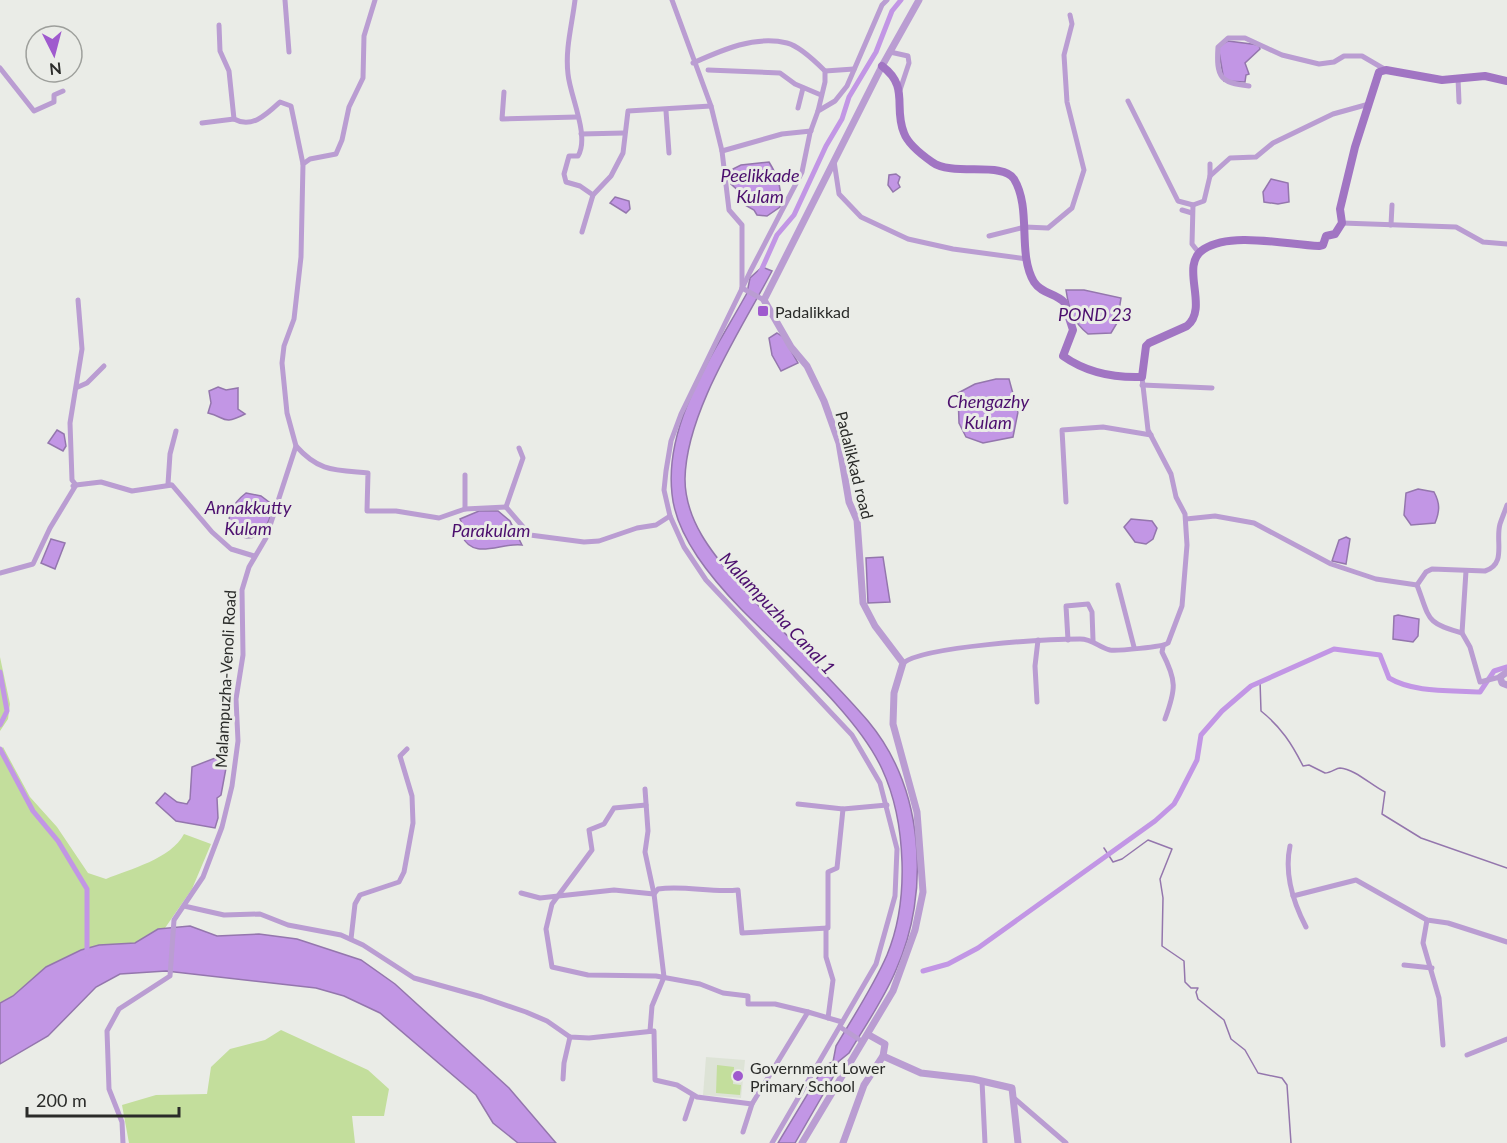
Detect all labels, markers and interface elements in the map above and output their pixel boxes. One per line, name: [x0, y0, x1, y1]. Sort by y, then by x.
north arrow: [24, 24, 84, 84]
text: N: [48, 59, 63, 80]
water label: Peelikkade Kulam: [720, 164, 800, 207]
place label: Padalikkad: [775, 302, 850, 321]
water label: POND 23: [1058, 303, 1132, 325]
marker: Padalikkad: [756, 304, 770, 318]
water label: Chengazhy Kulam: [947, 390, 1029, 433]
street label: Padalikkad road: [832, 409, 878, 521]
water label: Annakkutty Kulam: [204, 496, 292, 539]
water label: Parakulam: [452, 519, 530, 541]
water label: Malampuzha Canal 1: [716, 547, 840, 679]
street label: Malampuzha-Venoli Road: [211, 590, 239, 768]
place label: Government Lower Primary School: [750, 1058, 885, 1095]
marker: Government Lower Primary School: [731, 1069, 745, 1083]
scale bar: [27, 1080, 178, 1118]
text: 200 m: [36, 1089, 87, 1111]

